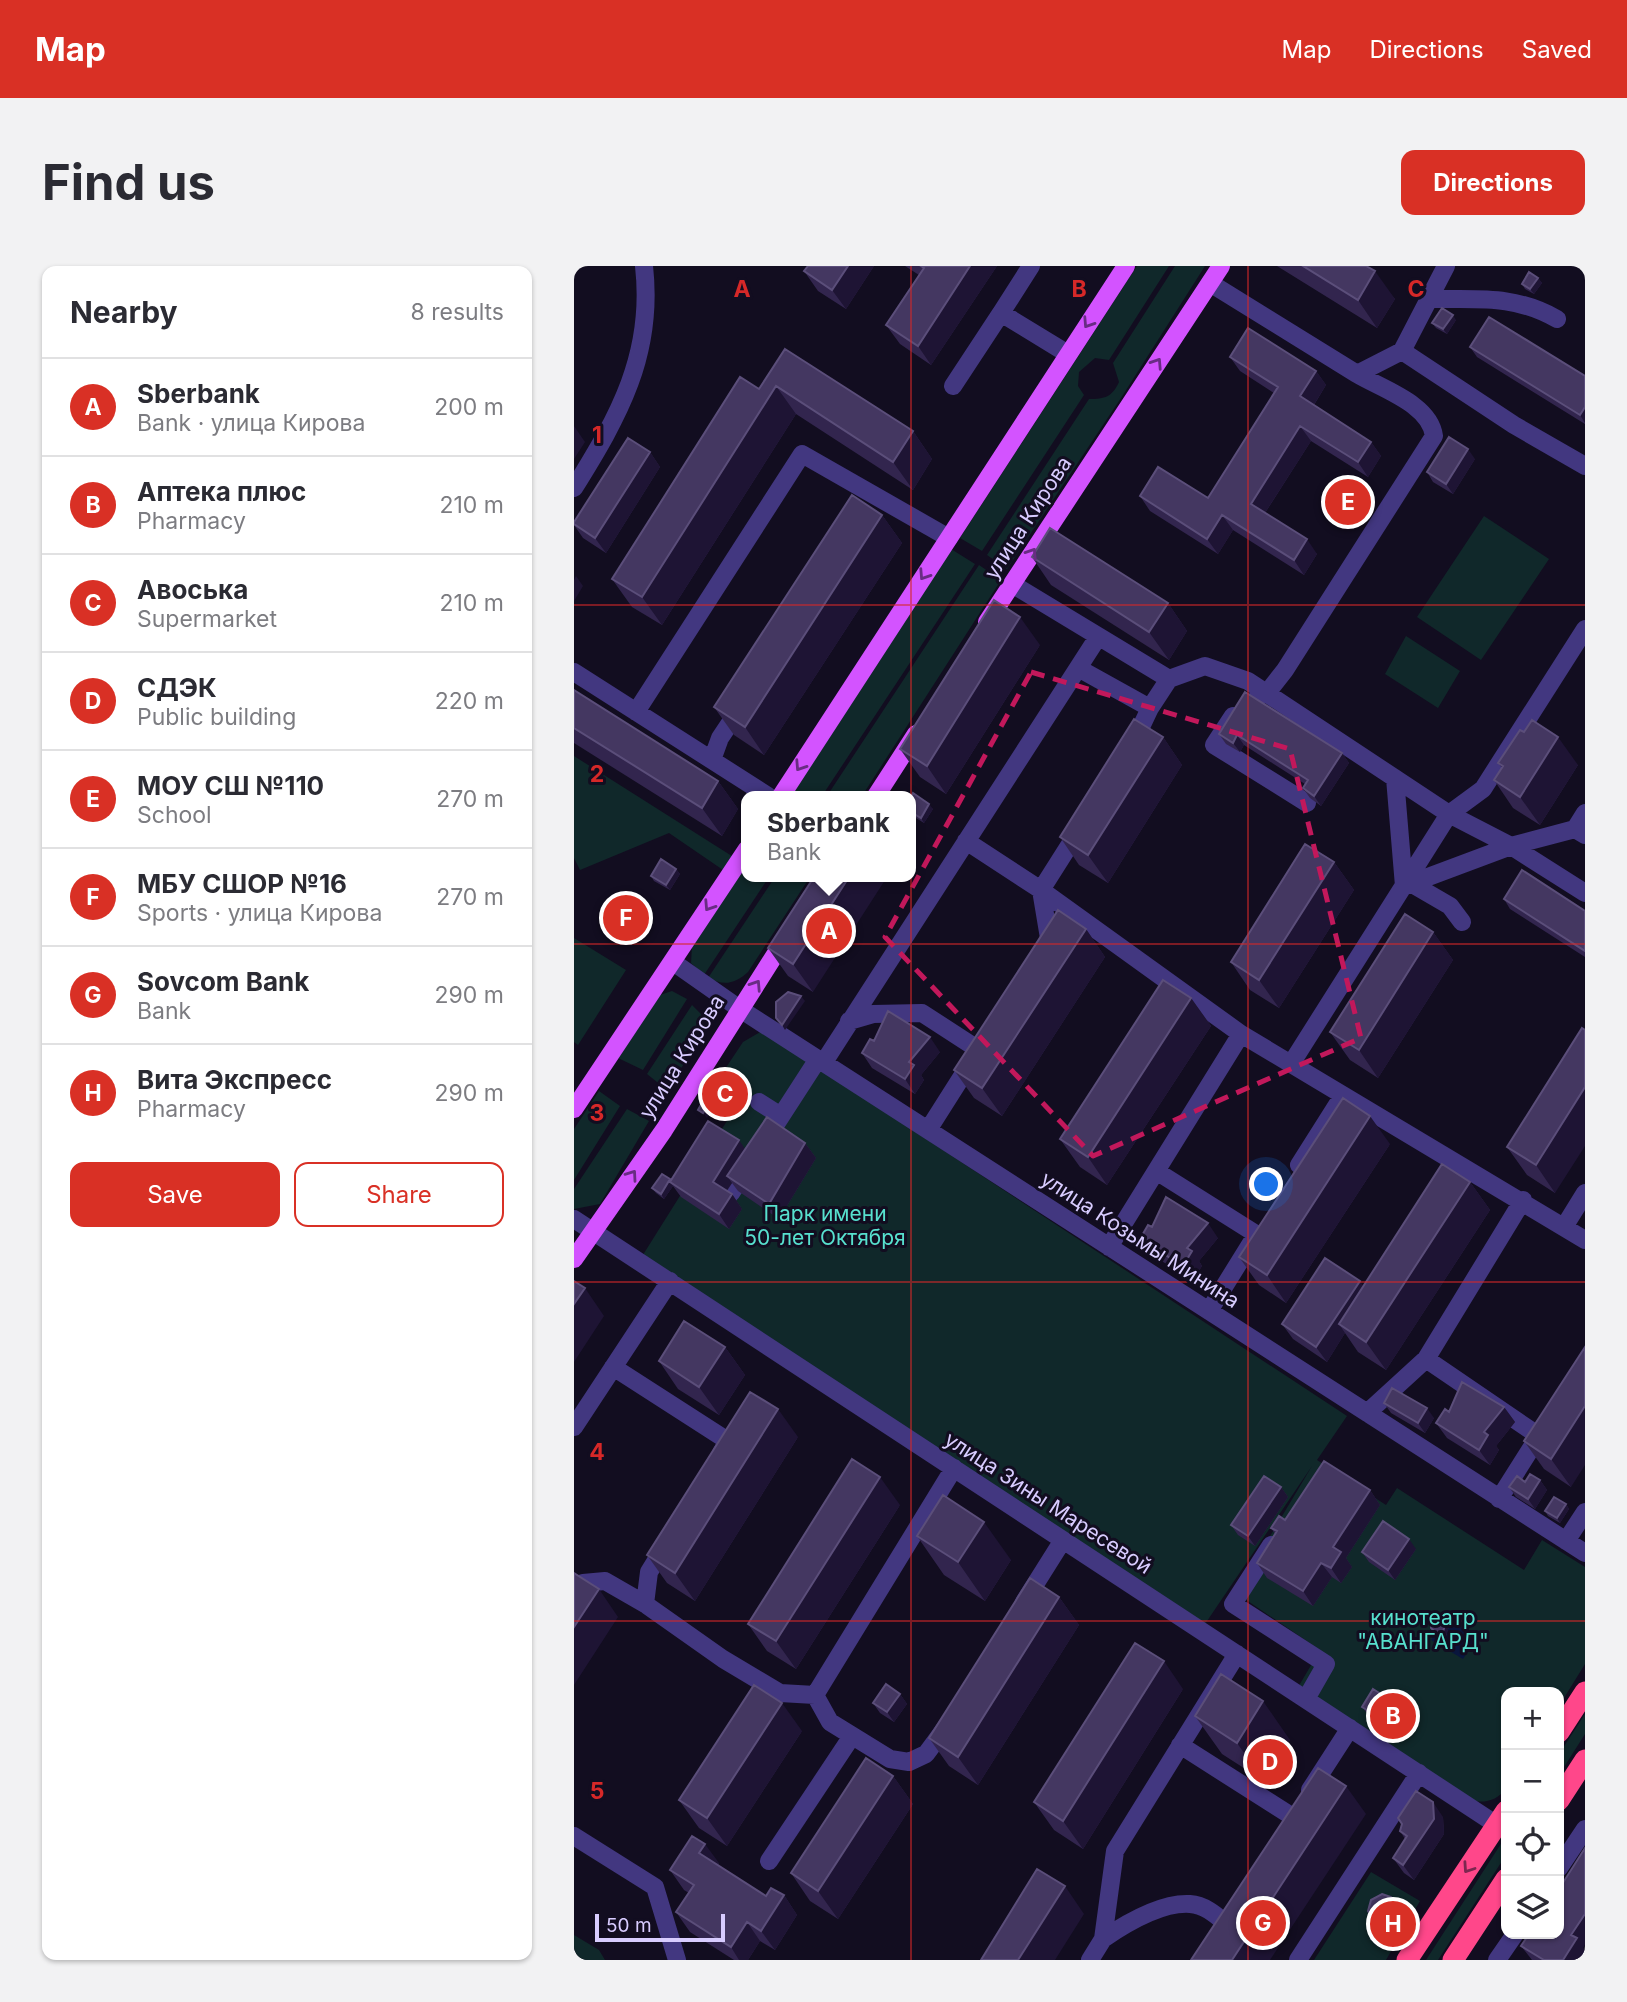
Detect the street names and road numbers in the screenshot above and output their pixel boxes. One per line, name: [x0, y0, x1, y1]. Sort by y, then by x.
street label: улица Кирова: [979, 452, 1077, 584]
street label: улица Кирова: [634, 990, 730, 1123]
street label: улица Козьмы Минина: [1036, 1166, 1244, 1313]
street label: улица Зины Маресевой: [940, 1426, 1156, 1579]

